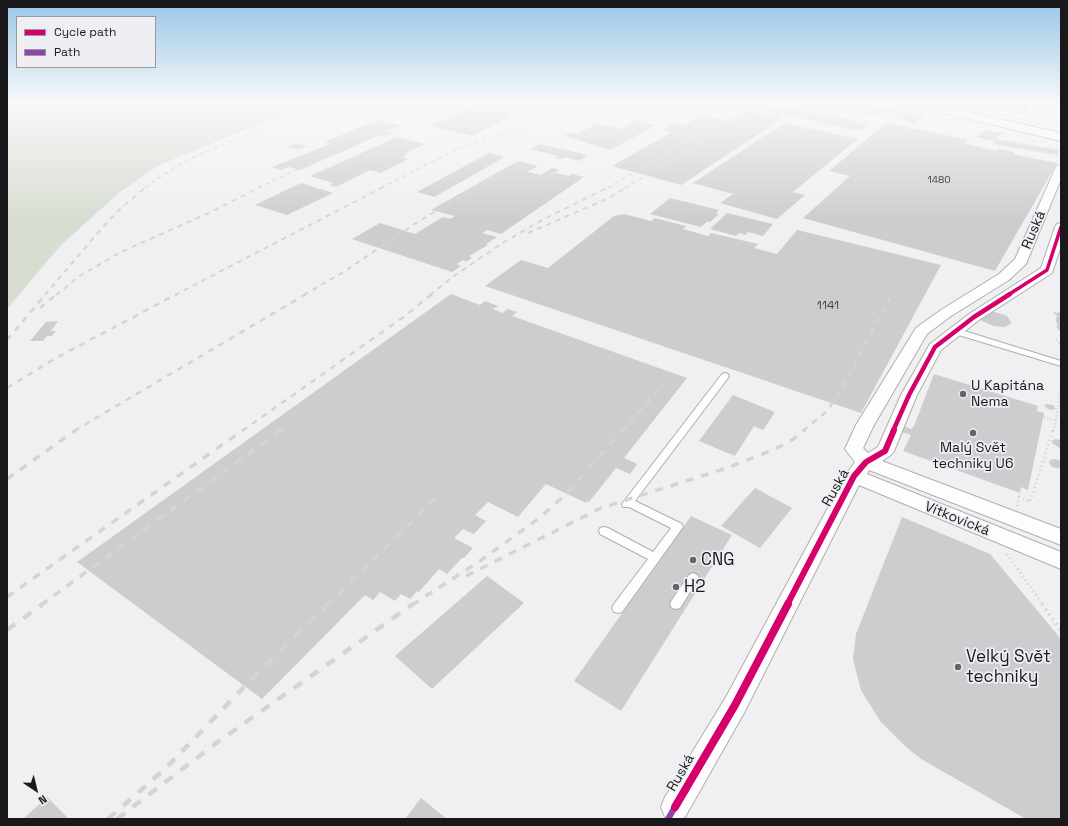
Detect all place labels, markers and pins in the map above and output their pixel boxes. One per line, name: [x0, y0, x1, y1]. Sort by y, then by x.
place label: U Kapitána Nema: [971, 378, 1044, 410]
marker: U Kapitána Nema: [958, 389, 968, 399]
marker: Malý Svět techniky U6: [968, 428, 978, 438]
place label: Malý Svět techniky U6: [932, 440, 1014, 472]
place label: CNG: [701, 550, 734, 570]
marker: CNG: [688, 555, 698, 565]
place label: H2: [684, 577, 705, 597]
marker: H2: [671, 582, 681, 592]
place label: Velký Svět techniky: [966, 647, 1051, 687]
marker: Velký Svět techniky: [953, 662, 963, 672]

